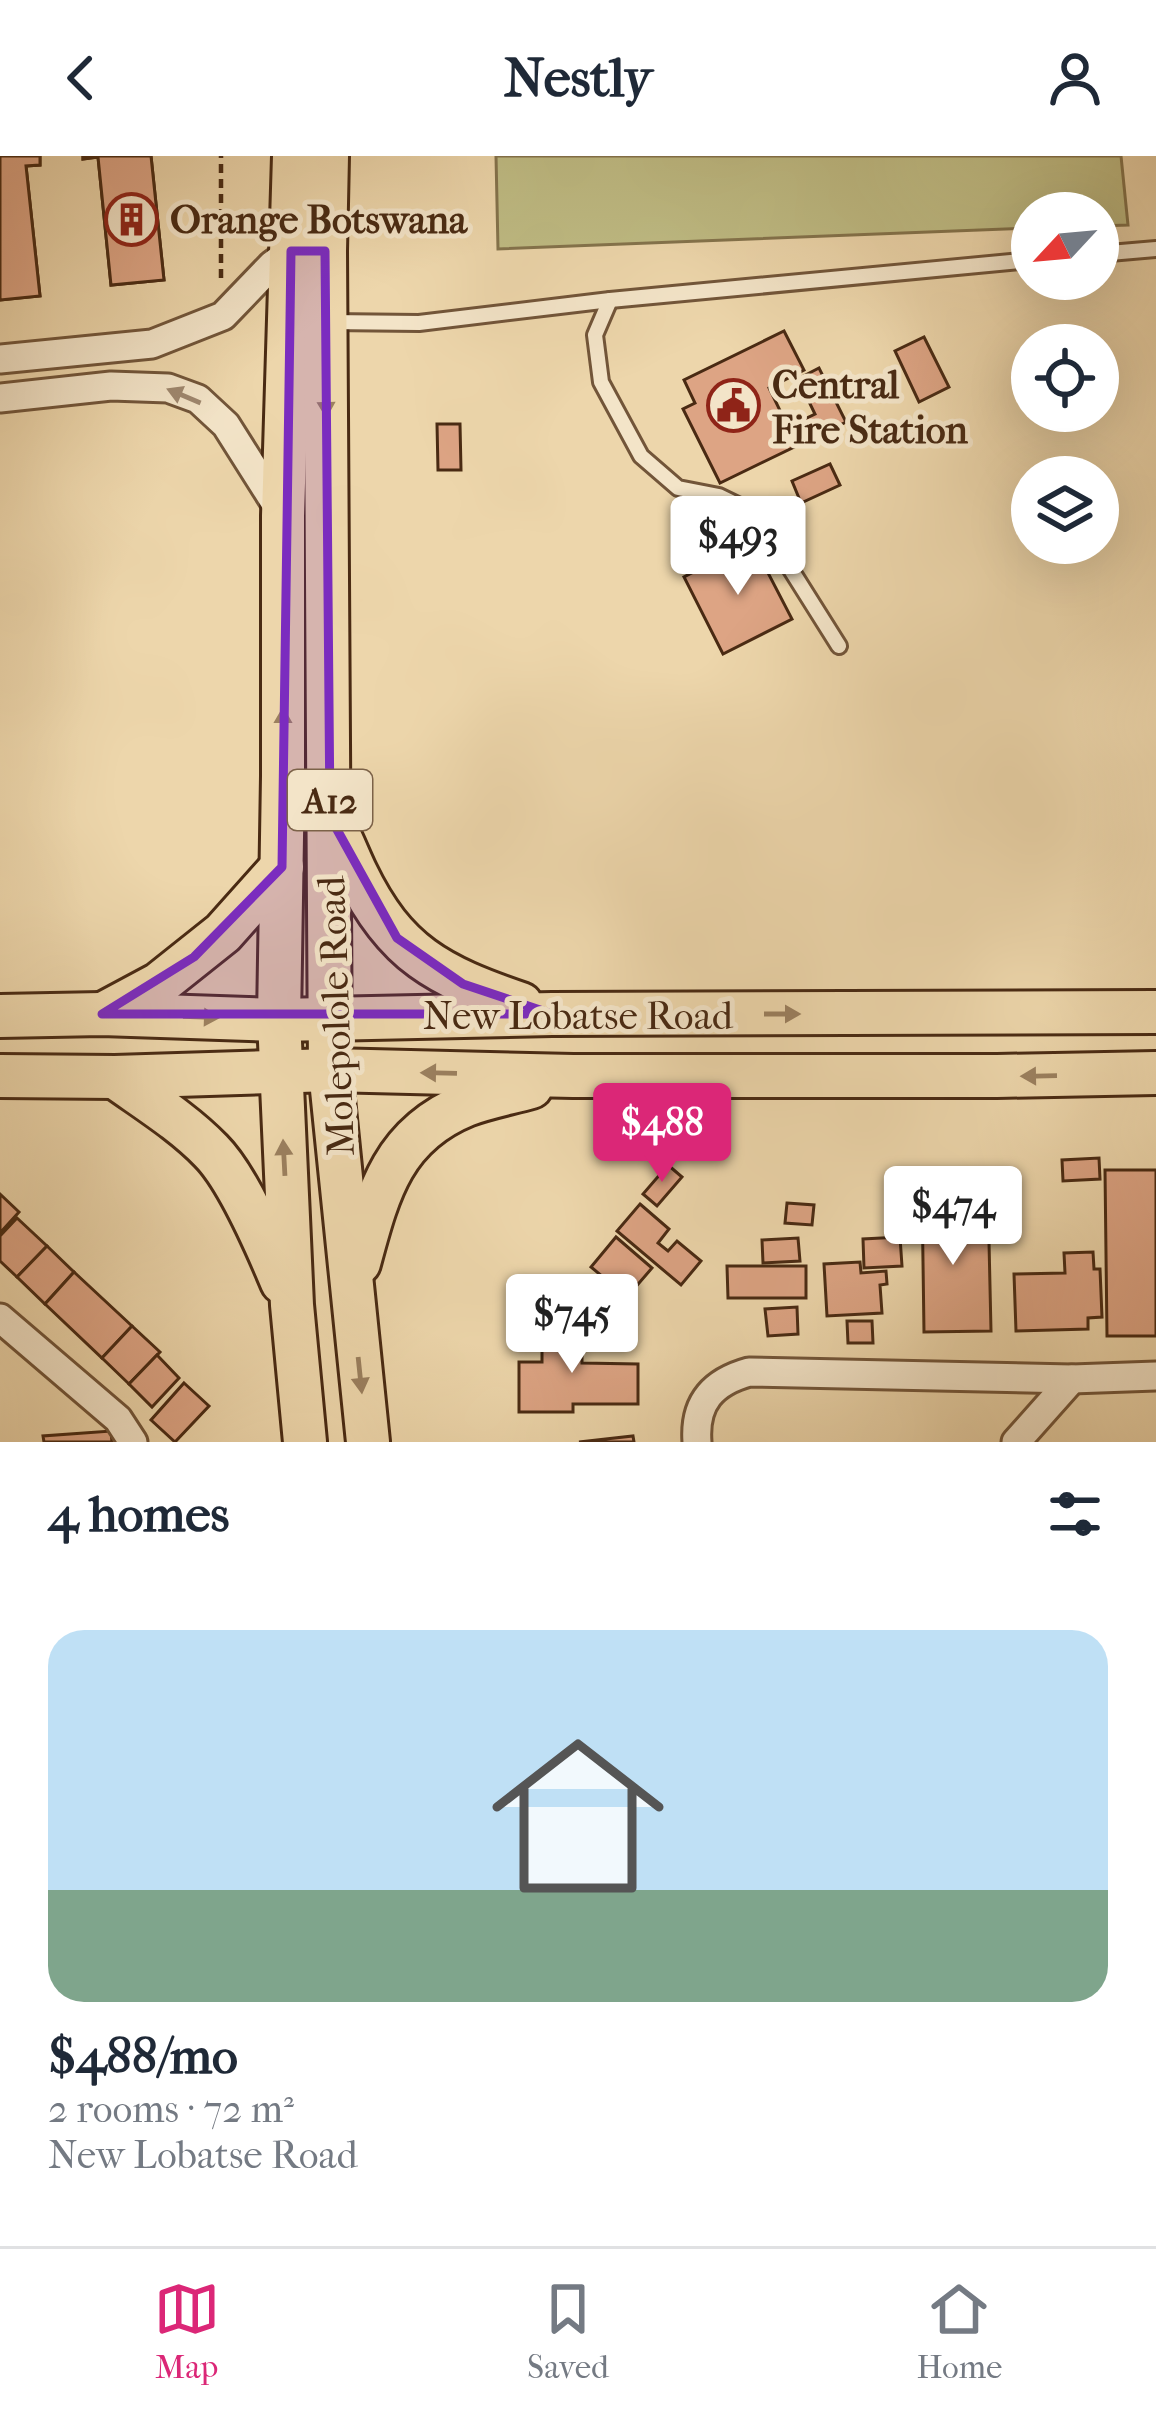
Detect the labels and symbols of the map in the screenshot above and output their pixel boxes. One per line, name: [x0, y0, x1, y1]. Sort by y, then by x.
building icon: Orange Botswana: [103, 191, 159, 247]
north arrow: [1011, 192, 1119, 300]
place label: Orange Botswana: [170, 197, 468, 243]
place label: Central Fire Station: [772, 362, 968, 453]
public building icon: Central Fire Station: [705, 378, 761, 434]
one-way arrow: [316, 381, 336, 419]
one-way arrow: [166, 386, 202, 405]
pin: $493: [667, 496, 809, 598]
one-way arrow: [273, 706, 293, 744]
road number: A12: [288, 770, 372, 830]
street label: Molepolole Road: [308, 875, 364, 1157]
street label: New Lobatse Road: [423, 993, 734, 1039]
one-way arrow: [764, 1004, 802, 1024]
one-way arrow: [183, 1008, 221, 1027]
one-way arrow: [419, 1063, 457, 1082]
one-way arrow: [1019, 1066, 1057, 1085]
pin: $488: [591, 1083, 733, 1185]
one-way arrow: [274, 1138, 293, 1176]
pin: $474: [882, 1166, 1024, 1268]
pin: $745: [501, 1274, 643, 1376]
one-way arrow: [351, 1357, 370, 1395]

